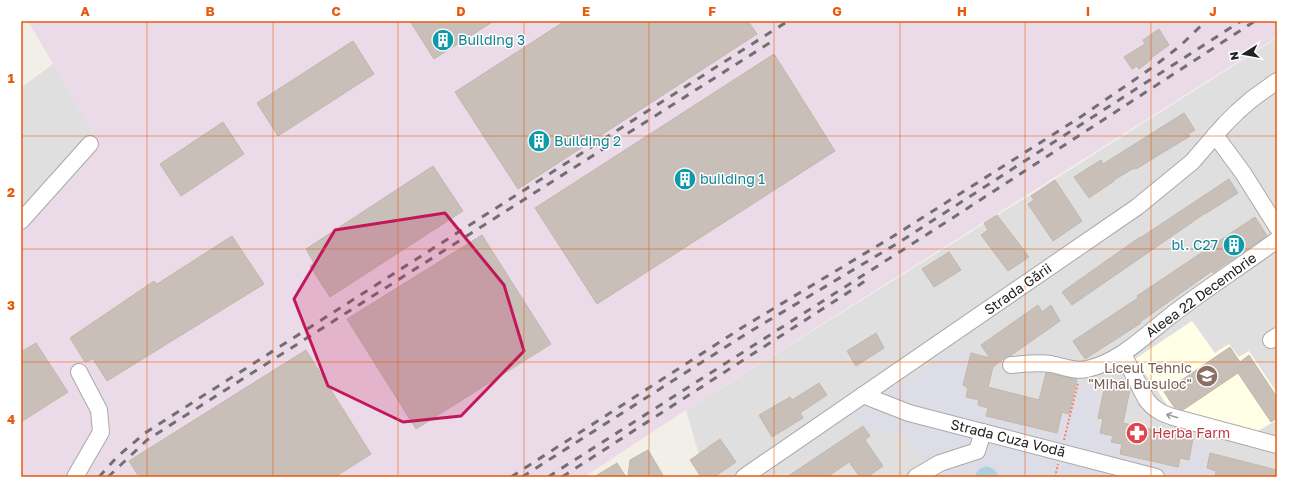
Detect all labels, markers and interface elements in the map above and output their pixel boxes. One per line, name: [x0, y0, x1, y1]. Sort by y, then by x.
text: A: [80, 3, 90, 19]
text: B: [205, 3, 215, 19]
text: C: [331, 3, 341, 19]
text: D: [456, 3, 466, 19]
text: E: [582, 3, 590, 19]
text: F: [708, 3, 716, 19]
text: G: [832, 3, 842, 19]
text: H: [957, 3, 967, 19]
text: I: [1086, 3, 1090, 19]
text: J: [1209, 3, 1217, 19]
building icon: Building 3: [430, 27, 456, 53]
place label: Building 3: [458, 31, 525, 48]
north arrow: [1224, 34, 1264, 74]
text: N: [1227, 51, 1241, 61]
text: 1: [8, 70, 15, 86]
building icon: Building 2: [526, 128, 552, 154]
place label: Building 2: [554, 132, 621, 149]
building icon: building 1: [672, 166, 698, 192]
place label: building 1: [700, 170, 765, 187]
text: 2: [7, 184, 15, 200]
building icon: bl. C27: [1221, 232, 1247, 258]
place label: bl. C27: [1171, 236, 1218, 253]
street label: Aleea 22 Decembrie: [1142, 249, 1259, 341]
street label: Strada Gării: [981, 259, 1055, 318]
text: 3: [7, 297, 15, 313]
place label: Liceul Tehnic "Mihai Busuioc": [1088, 359, 1192, 392]
school or university icon: Liceul Tehnic "Mihai Busuioc": [1194, 363, 1220, 389]
text: 4: [7, 411, 15, 427]
one-way arrow: [1166, 412, 1179, 419]
street label: Strada Cuza Vodă: [949, 415, 1067, 460]
pharmacy icon: Herba Farm: [1124, 420, 1150, 446]
place label: Herba Farm: [1152, 424, 1230, 441]

